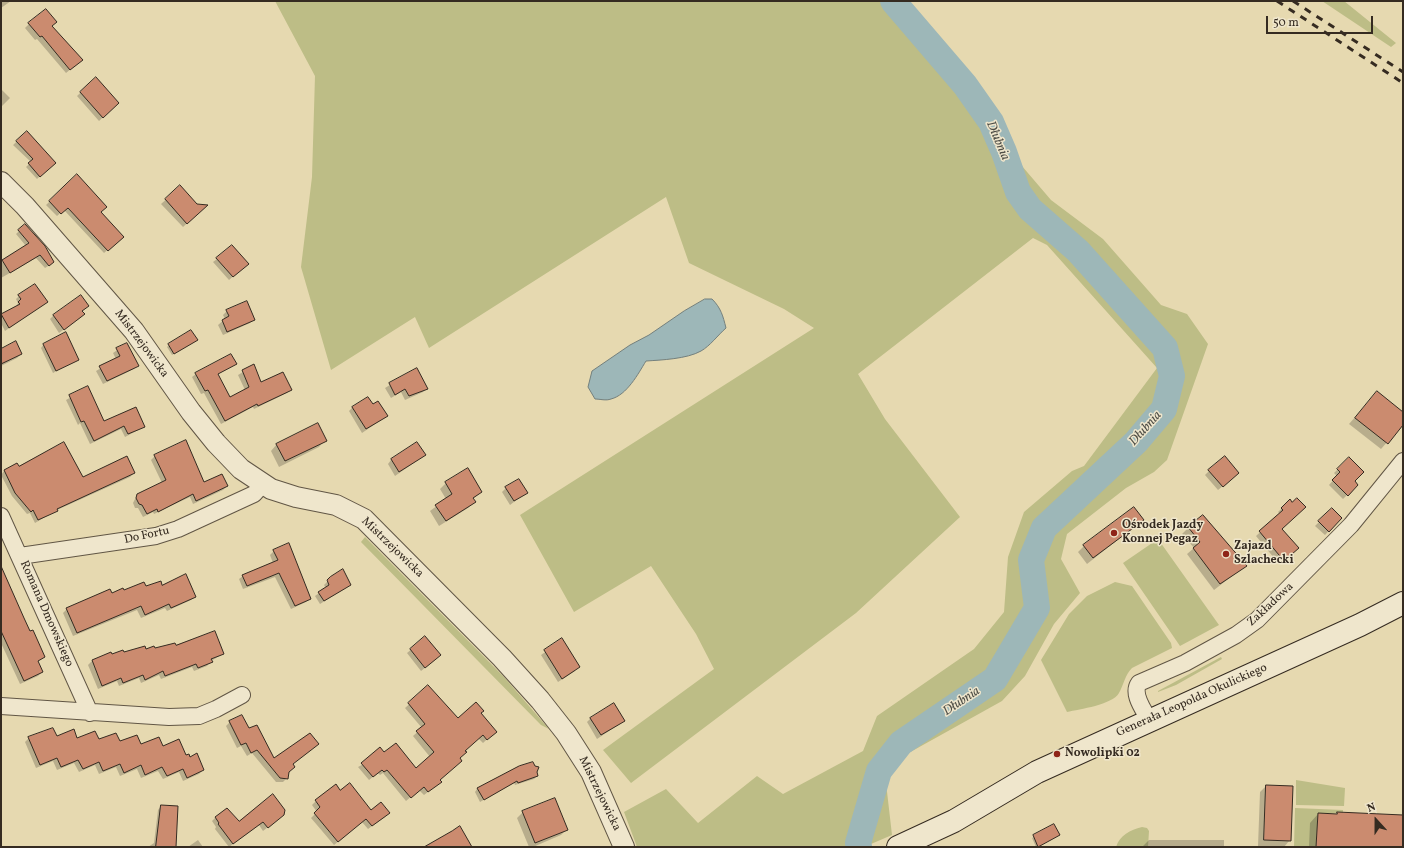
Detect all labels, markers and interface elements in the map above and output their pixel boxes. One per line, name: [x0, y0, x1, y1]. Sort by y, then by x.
scale bar: [1268, 8, 1375, 34]
text: 50 m: [1273, 15, 1299, 31]
water label: Dłubnia: [982, 119, 1012, 163]
street label: Mistrzejowicka: [111, 307, 171, 381]
water label: Dłubnia: [1126, 408, 1166, 450]
street label: Mistrzejowicka: [358, 515, 426, 581]
place label: Ośrodek Jazdy Konnej Pegaz: [1122, 519, 1203, 547]
street label: Do Fortu: [123, 524, 171, 548]
marker: Ośrodek Jazdy Konnej Pegaz: [1109, 528, 1119, 538]
place label: Zajazd Szlachecki: [1234, 540, 1294, 568]
marker: Zajazd Szlachecki: [1221, 549, 1231, 559]
street label: Romana Dmowskiego: [16, 559, 76, 669]
street label: Zakładowa: [1245, 580, 1297, 630]
street label: Generała Leopolda Okulickiego: [1114, 661, 1270, 741]
water label: Dłubnia: [941, 684, 983, 720]
place label: Nowolipki 02: [1065, 747, 1140, 761]
marker: Nowolipki 02: [1052, 749, 1062, 759]
street label: Mistrzejowicka: [575, 754, 623, 834]
north arrow: [1356, 800, 1396, 840]
text: N: [1365, 800, 1378, 817]

